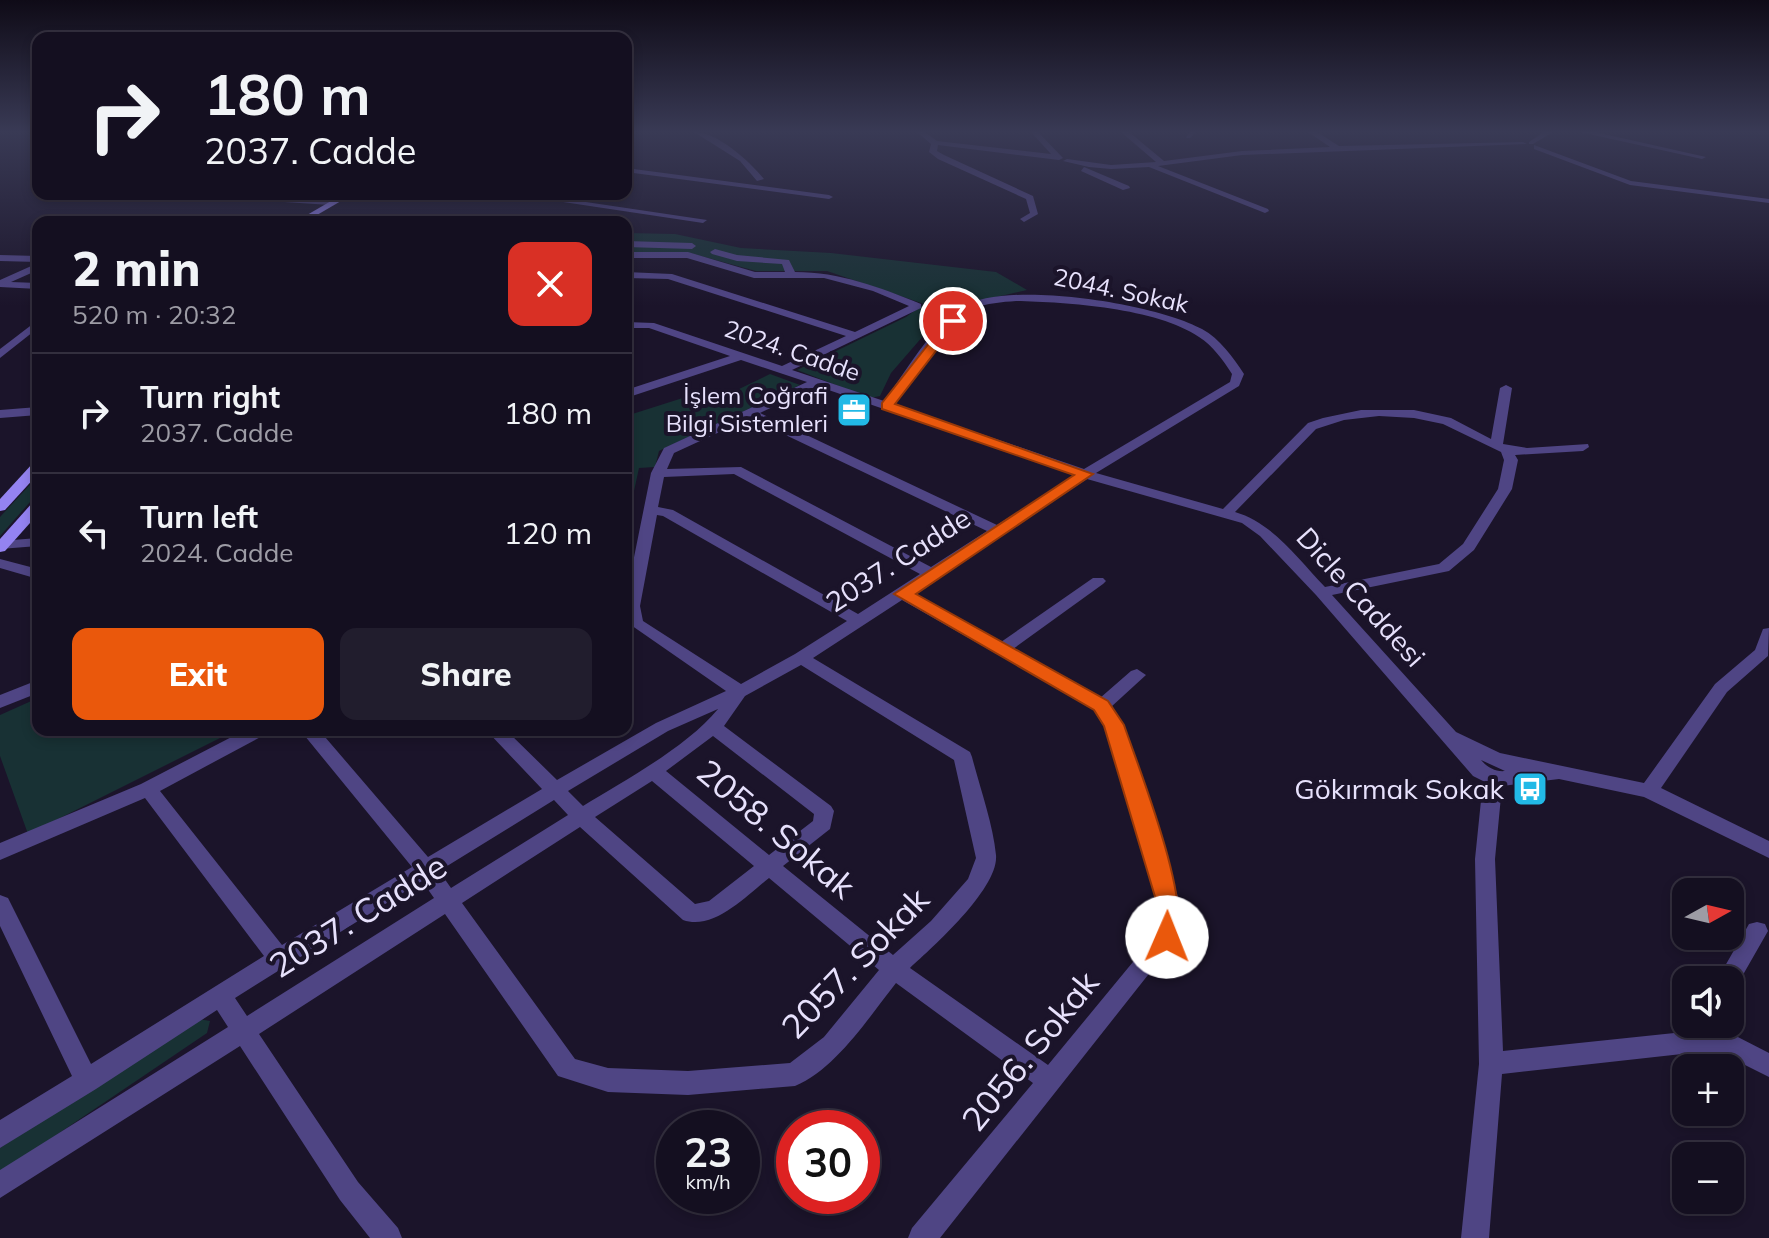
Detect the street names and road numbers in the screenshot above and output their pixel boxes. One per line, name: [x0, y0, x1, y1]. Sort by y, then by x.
street label: 2044. Sokak: [1051, 261, 1192, 319]
street label: 2024. Cadde: [720, 313, 864, 387]
street label: 2037. Cadde: [819, 500, 977, 619]
street label: Dicle Caddesi: [1290, 520, 1433, 674]
street label: 2058. Sokak: [688, 750, 865, 908]
street label: 2037. Cadde: [261, 844, 454, 987]
street label: 2057. Sokak: [772, 878, 938, 1047]
street label: 2056. Sokak: [952, 961, 1108, 1140]

